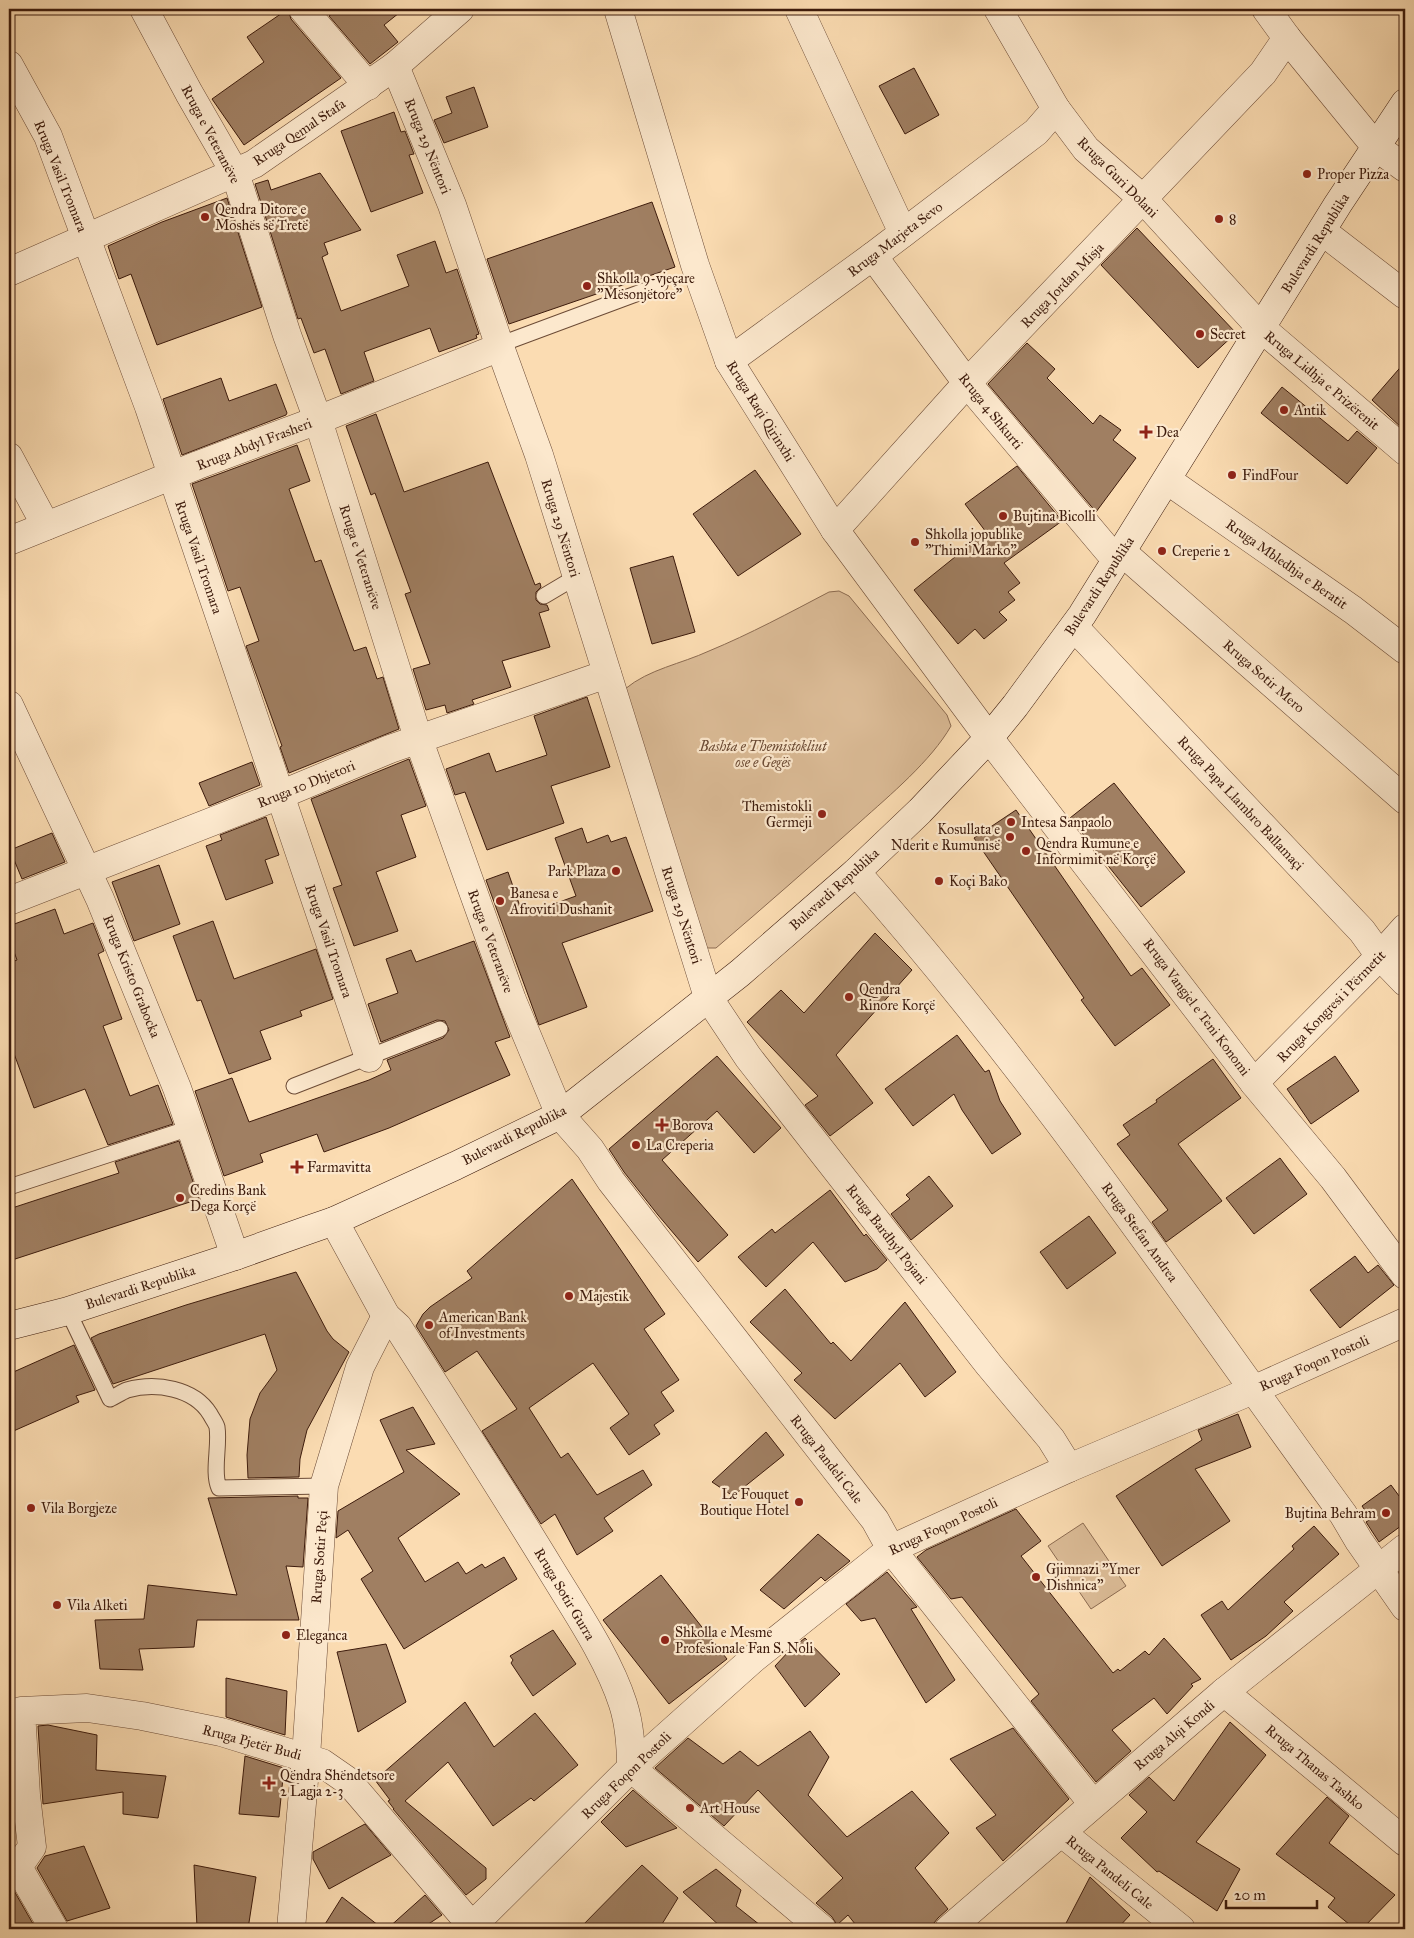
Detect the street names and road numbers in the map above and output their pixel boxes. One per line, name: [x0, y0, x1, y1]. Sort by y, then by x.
street label: Rruga e Veteranëve: [177, 82, 244, 187]
street label: Rruga Qemal Stafa: [250, 95, 349, 170]
street label: Rruga 29 Nëntori: [401, 96, 455, 197]
street label: Rruga Vasil Tromara: [30, 118, 91, 235]
street label: Rruga Guri Dolani: [1074, 133, 1162, 221]
street label: Bulevardi Republika: [1278, 190, 1353, 296]
street label: Rruga Marjeta Sevo: [845, 198, 946, 281]
street label: Rruga Jordan Misja: [1017, 239, 1108, 332]
street label: Rruga Lidhja e Prizërenit: [1261, 327, 1383, 433]
street label: Rruga Raqi Qirinxhi: [722, 358, 799, 465]
street label: Rruga 4 Shkurti: [955, 370, 1026, 453]
street label: Rruga Abdyl Frasheri: [194, 415, 314, 474]
street label: Rruga 29 Nëntori: [538, 477, 584, 579]
street label: Rruga Vasil Tromara: [171, 498, 226, 616]
street label: Rruga e Veteranëve: [336, 503, 386, 612]
street label: Rruga Mbledhja e Beratit: [1223, 516, 1351, 613]
street label: Bulevardi Republika: [1061, 533, 1138, 639]
street label: Rruga Sotir Mero: [1219, 636, 1308, 717]
street label: Rruga Papa Llambro Ballamaçi: [1174, 733, 1308, 874]
street label: Rruga 10 Dhjetori: [255, 757, 358, 812]
street label: Bulevardi Republika: [786, 845, 883, 934]
street label: Rruga 29 Nëntori: [658, 864, 705, 966]
street label: Rruga Vasil Tromara: [301, 882, 356, 1000]
street label: Rruga e Veteranëve: [464, 887, 517, 996]
street label: Rruga Kristo Grabocka: [99, 912, 164, 1040]
street label: Rruga Vangjel e Teni Konomi: [1139, 935, 1254, 1079]
street label: Rruga Kongresi i Përmetit: [1273, 947, 1389, 1066]
street label: Bulevardi Republika: [459, 1102, 569, 1169]
street label: Rruga Stefan Andrea: [1098, 1179, 1182, 1286]
street label: Rruga Bardhyl Pojani: [842, 1181, 931, 1288]
street label: Bulevardi Republika: [83, 1262, 197, 1313]
street label: Rruga Foqon Postoli: [1257, 1332, 1372, 1396]
street label: Rruga Pandeli Cale: [787, 1412, 867, 1507]
street label: Rruga Foqon Postoli: [886, 1494, 1001, 1560]
street label: Rruga Sotir Peçi: [308, 1510, 331, 1604]
street label: Rruga Sotir Gurra: [530, 1545, 599, 1643]
street label: Rruga Alqi Kondi: [1130, 1697, 1219, 1775]
street label: Rruga Pjetër Budi: [200, 1721, 303, 1764]
street label: Rruga Thanas Tashko: [1262, 1721, 1368, 1814]
street label: Rruga Foqon Postoli: [578, 1728, 676, 1823]
street label: Rruga Pandeli Cale: [1062, 1832, 1157, 1913]

